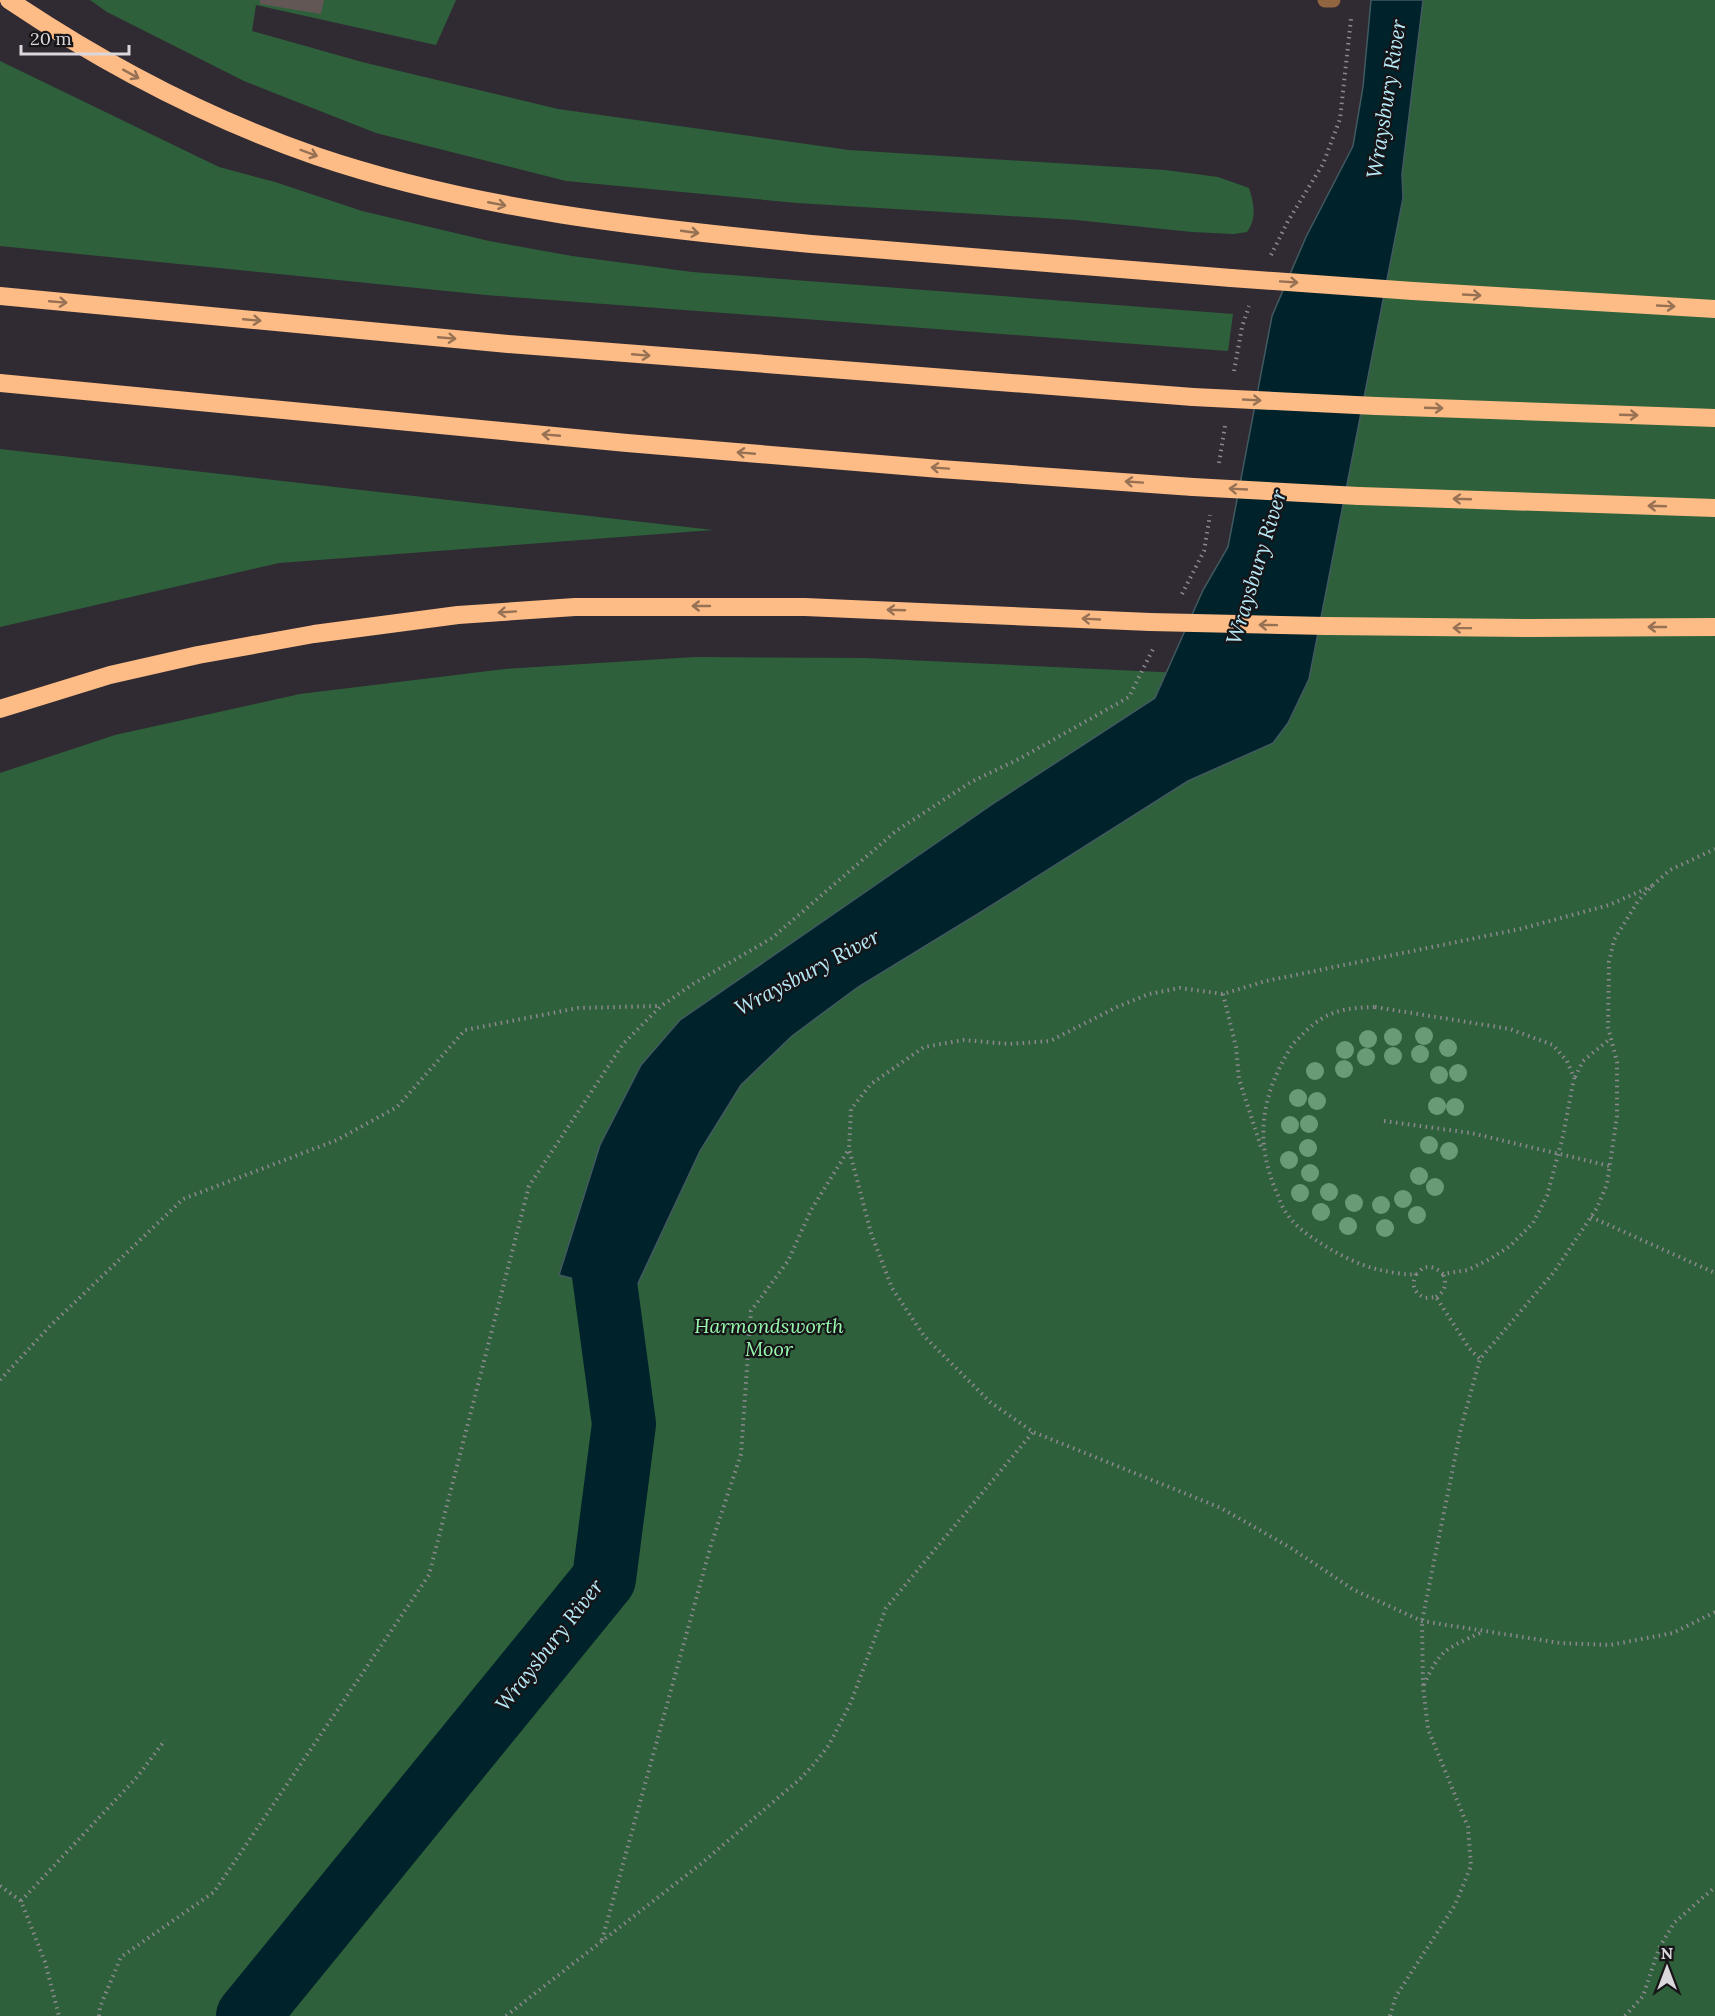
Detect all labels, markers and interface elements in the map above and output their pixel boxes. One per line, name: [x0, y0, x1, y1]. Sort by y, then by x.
water label: Wraysbury River: [1360, 17, 1412, 180]
scale bar: [21, 18, 129, 56]
text: 20 m: [30, 27, 72, 50]
one-way arrow: [122, 68, 139, 80]
one-way arrow: [299, 148, 318, 159]
one-way arrow: [487, 199, 506, 210]
one-way arrow: [679, 227, 699, 238]
one-way arrow: [1279, 277, 1299, 288]
one-way arrow: [1461, 289, 1481, 300]
one-way arrow: [48, 297, 68, 308]
one-way arrow: [1656, 301, 1676, 312]
one-way arrow: [242, 315, 262, 326]
one-way arrow: [436, 333, 456, 344]
one-way arrow: [630, 350, 650, 361]
one-way arrow: [1241, 394, 1261, 405]
one-way arrow: [1424, 402, 1444, 414]
one-way arrow: [1619, 409, 1639, 420]
one-way arrow: [542, 429, 562, 440]
one-way arrow: [736, 447, 756, 458]
one-way arrow: [930, 463, 950, 474]
one-way arrow: [1125, 477, 1145, 488]
one-way arrow: [1229, 484, 1249, 495]
water label: Wraysbury River: [1220, 486, 1292, 648]
one-way arrow: [1452, 494, 1472, 505]
one-way arrow: [1647, 500, 1667, 512]
one-way arrow: [692, 600, 712, 612]
one-way arrow: [887, 605, 907, 616]
one-way arrow: [497, 606, 517, 617]
one-way arrow: [1082, 614, 1102, 625]
one-way arrow: [1258, 619, 1278, 631]
one-way arrow: [1647, 621, 1667, 633]
one-way arrow: [1452, 622, 1472, 633]
water label: Wraysbury River: [730, 922, 885, 1022]
park label: Harmondsworth Moor: [694, 1313, 844, 1361]
water label: Wraysbury River: [489, 1573, 609, 1717]
north arrow: [1637, 1938, 1697, 1998]
text: N: [1661, 1943, 1673, 1963]

